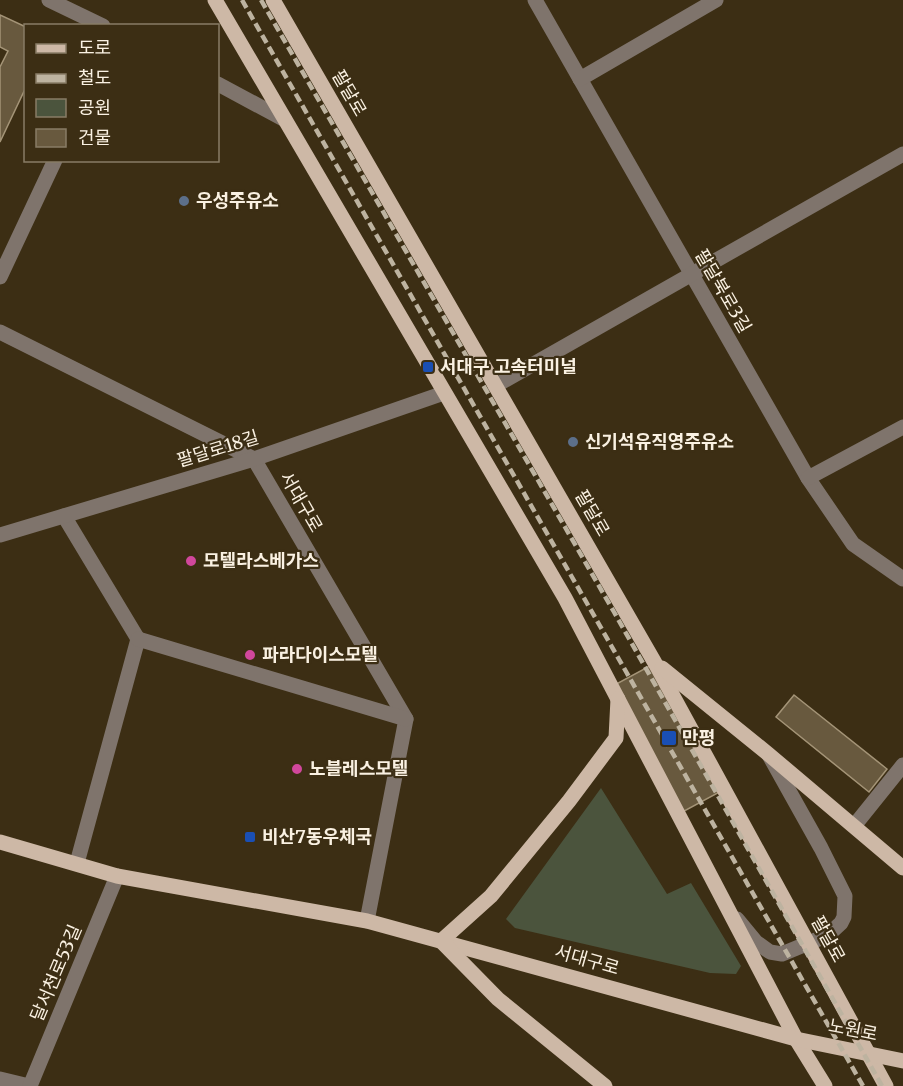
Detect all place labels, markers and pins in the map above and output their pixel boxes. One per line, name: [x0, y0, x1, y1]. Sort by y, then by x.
place label: 우성주유소: [196, 189, 279, 212]
marker: 우성주유소: [177, 194, 191, 208]
place label: 서대구 고속터미널: [440, 355, 577, 378]
marker: 서대구 고속터미널: [421, 360, 435, 374]
place label: 신기석유직영주유소: [585, 430, 734, 453]
marker: 신기석유직영주유소: [566, 435, 580, 449]
place label: 모텔라스베가스: [203, 549, 319, 572]
marker: 모텔라스베가스: [184, 554, 198, 568]
place label: 파라다이스모텔: [262, 643, 378, 666]
marker: 파라다이스모텔: [243, 648, 257, 662]
place label: 만평: [682, 726, 715, 749]
marker: 만평: [660, 729, 678, 747]
place label: 노블레스모텔: [309, 757, 408, 780]
marker: 노블레스모텔: [290, 762, 304, 776]
place label: 비산7동우체국: [262, 825, 372, 848]
marker: 비산7동우체국: [243, 830, 257, 844]

